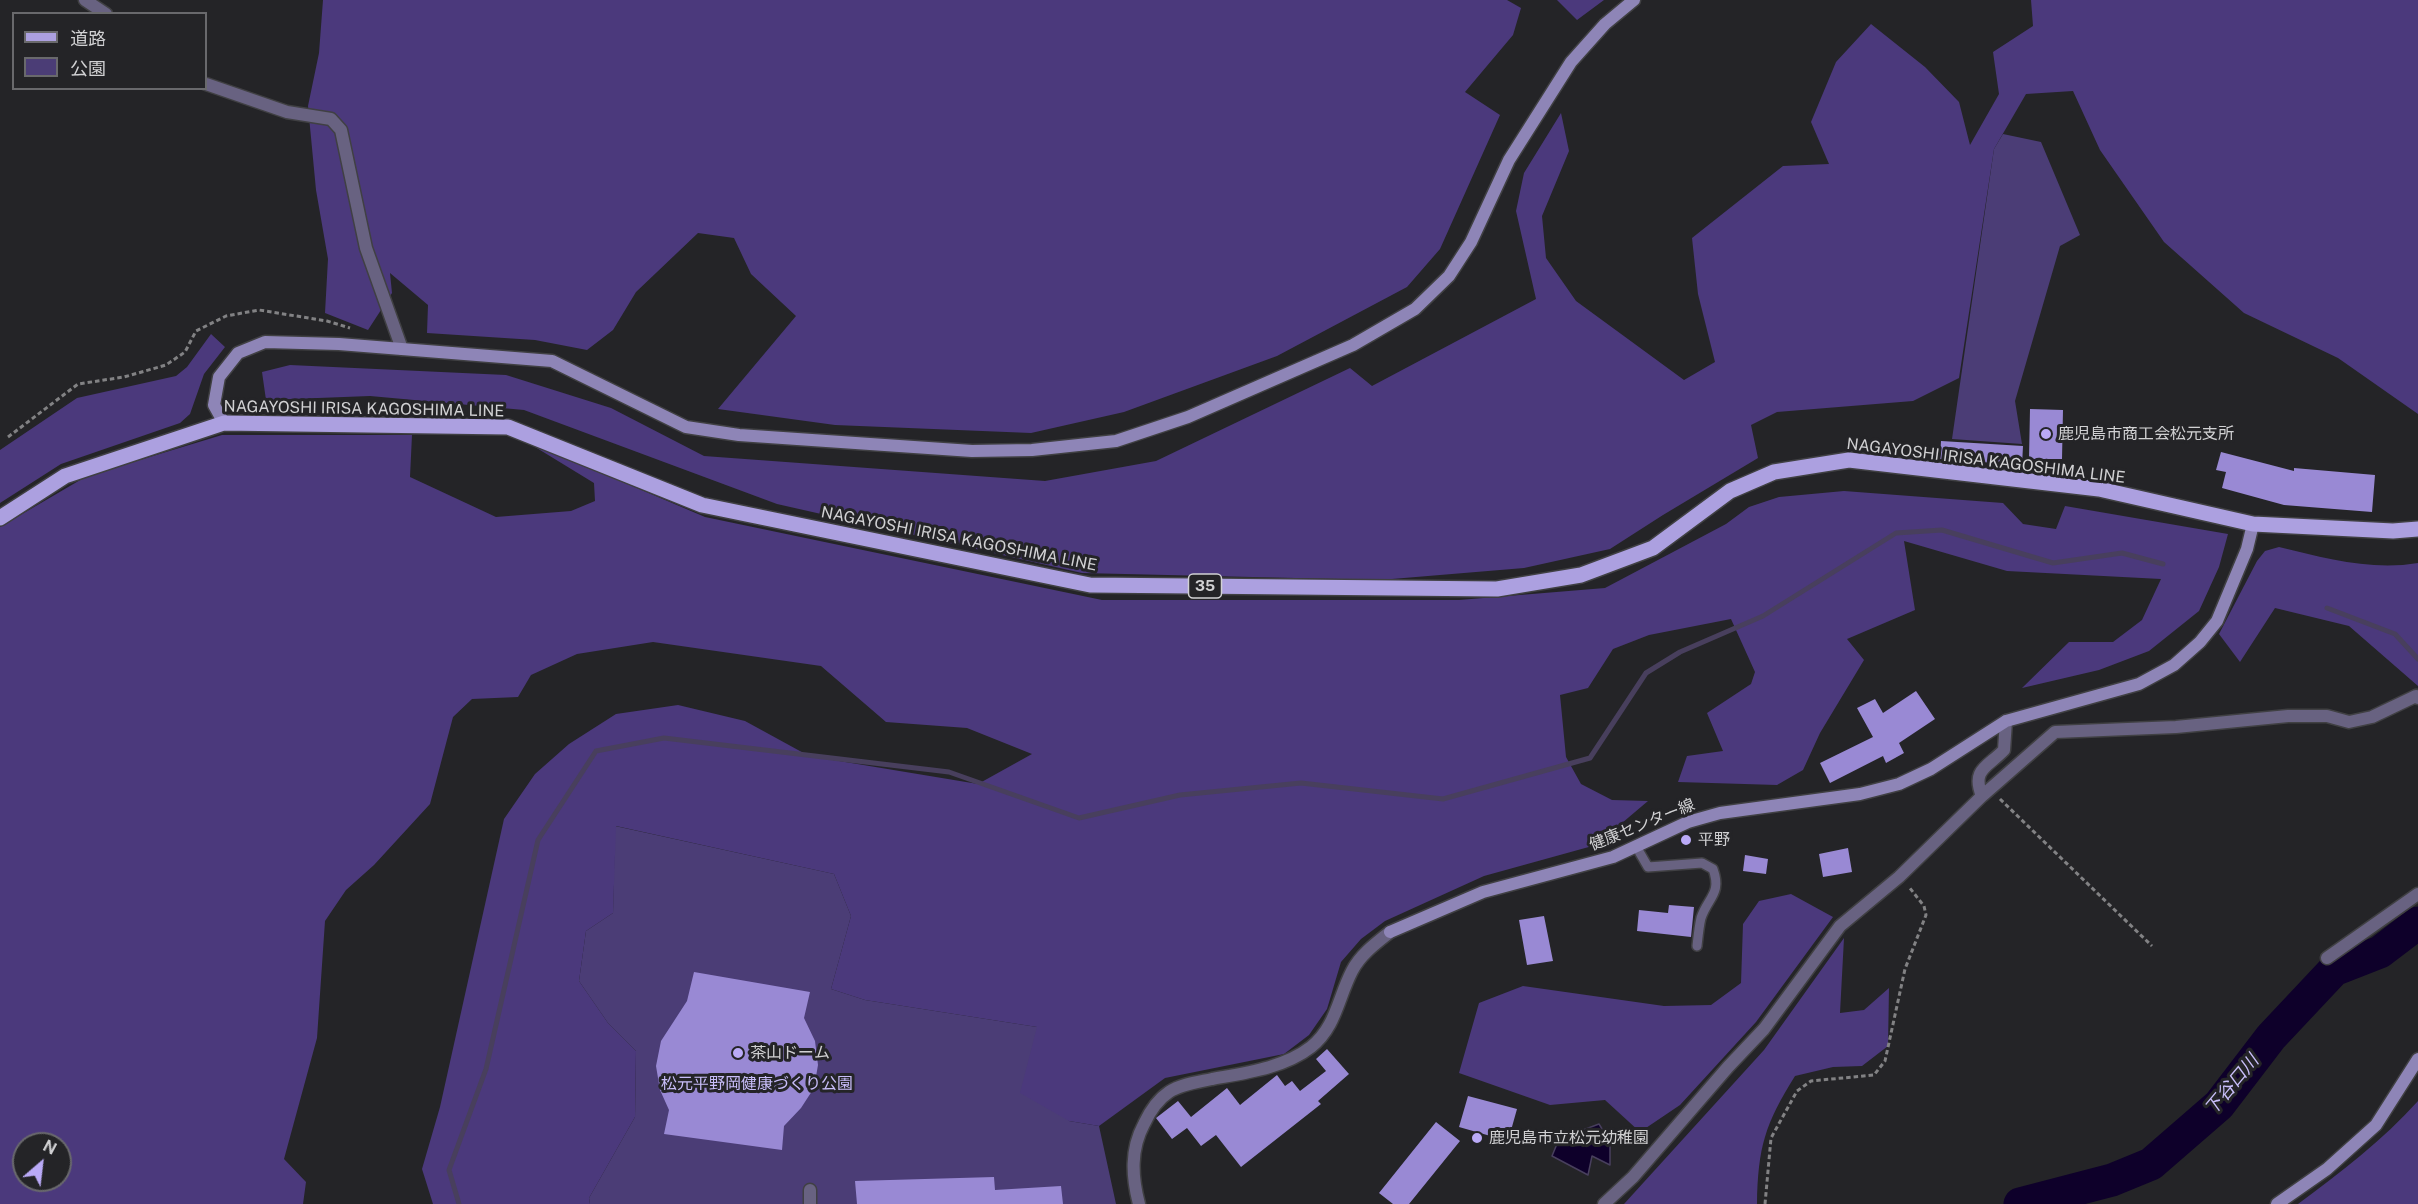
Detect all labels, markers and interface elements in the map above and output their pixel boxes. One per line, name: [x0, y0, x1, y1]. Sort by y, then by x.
legend: [12, 12, 207, 90]
text: 道路: [70, 28, 106, 49]
text: 公園: [70, 58, 106, 79]
street label: NAGAYOSHI IRISA KAGOSHIMA LINE: [224, 397, 504, 421]
place label: 鹿児島市商工会松元支所: [2058, 424, 2234, 444]
marker: 鹿児島市商工会松元支所: [2039, 427, 2053, 441]
street label: NAGAYOSHI IRISA KAGOSHIMA LINE: [1846, 434, 2126, 488]
street label: NAGAYOSHI IRISA KAGOSHIMA LINE: [819, 503, 1099, 575]
road number: 35: [1188, 574, 1222, 598]
street label: 健康センター線: [1586, 795, 1698, 855]
place label: 平野: [1698, 830, 1730, 850]
marker: 平野: [1679, 833, 1693, 847]
place label: 茶山ドーム: [750, 1043, 830, 1063]
marker: 茶山ドーム: [731, 1046, 745, 1060]
water label: 下谷口川: [2201, 1050, 2263, 1120]
park label: 松元平野岡健康づくり公園: [661, 1074, 853, 1094]
place label: 鹿児島市立松元幼稚園: [1489, 1128, 1649, 1148]
marker: 鹿児島市立松元幼稚園: [1470, 1131, 1484, 1145]
north arrow: [12, 1132, 72, 1192]
text: N: [40, 1136, 60, 1159]

